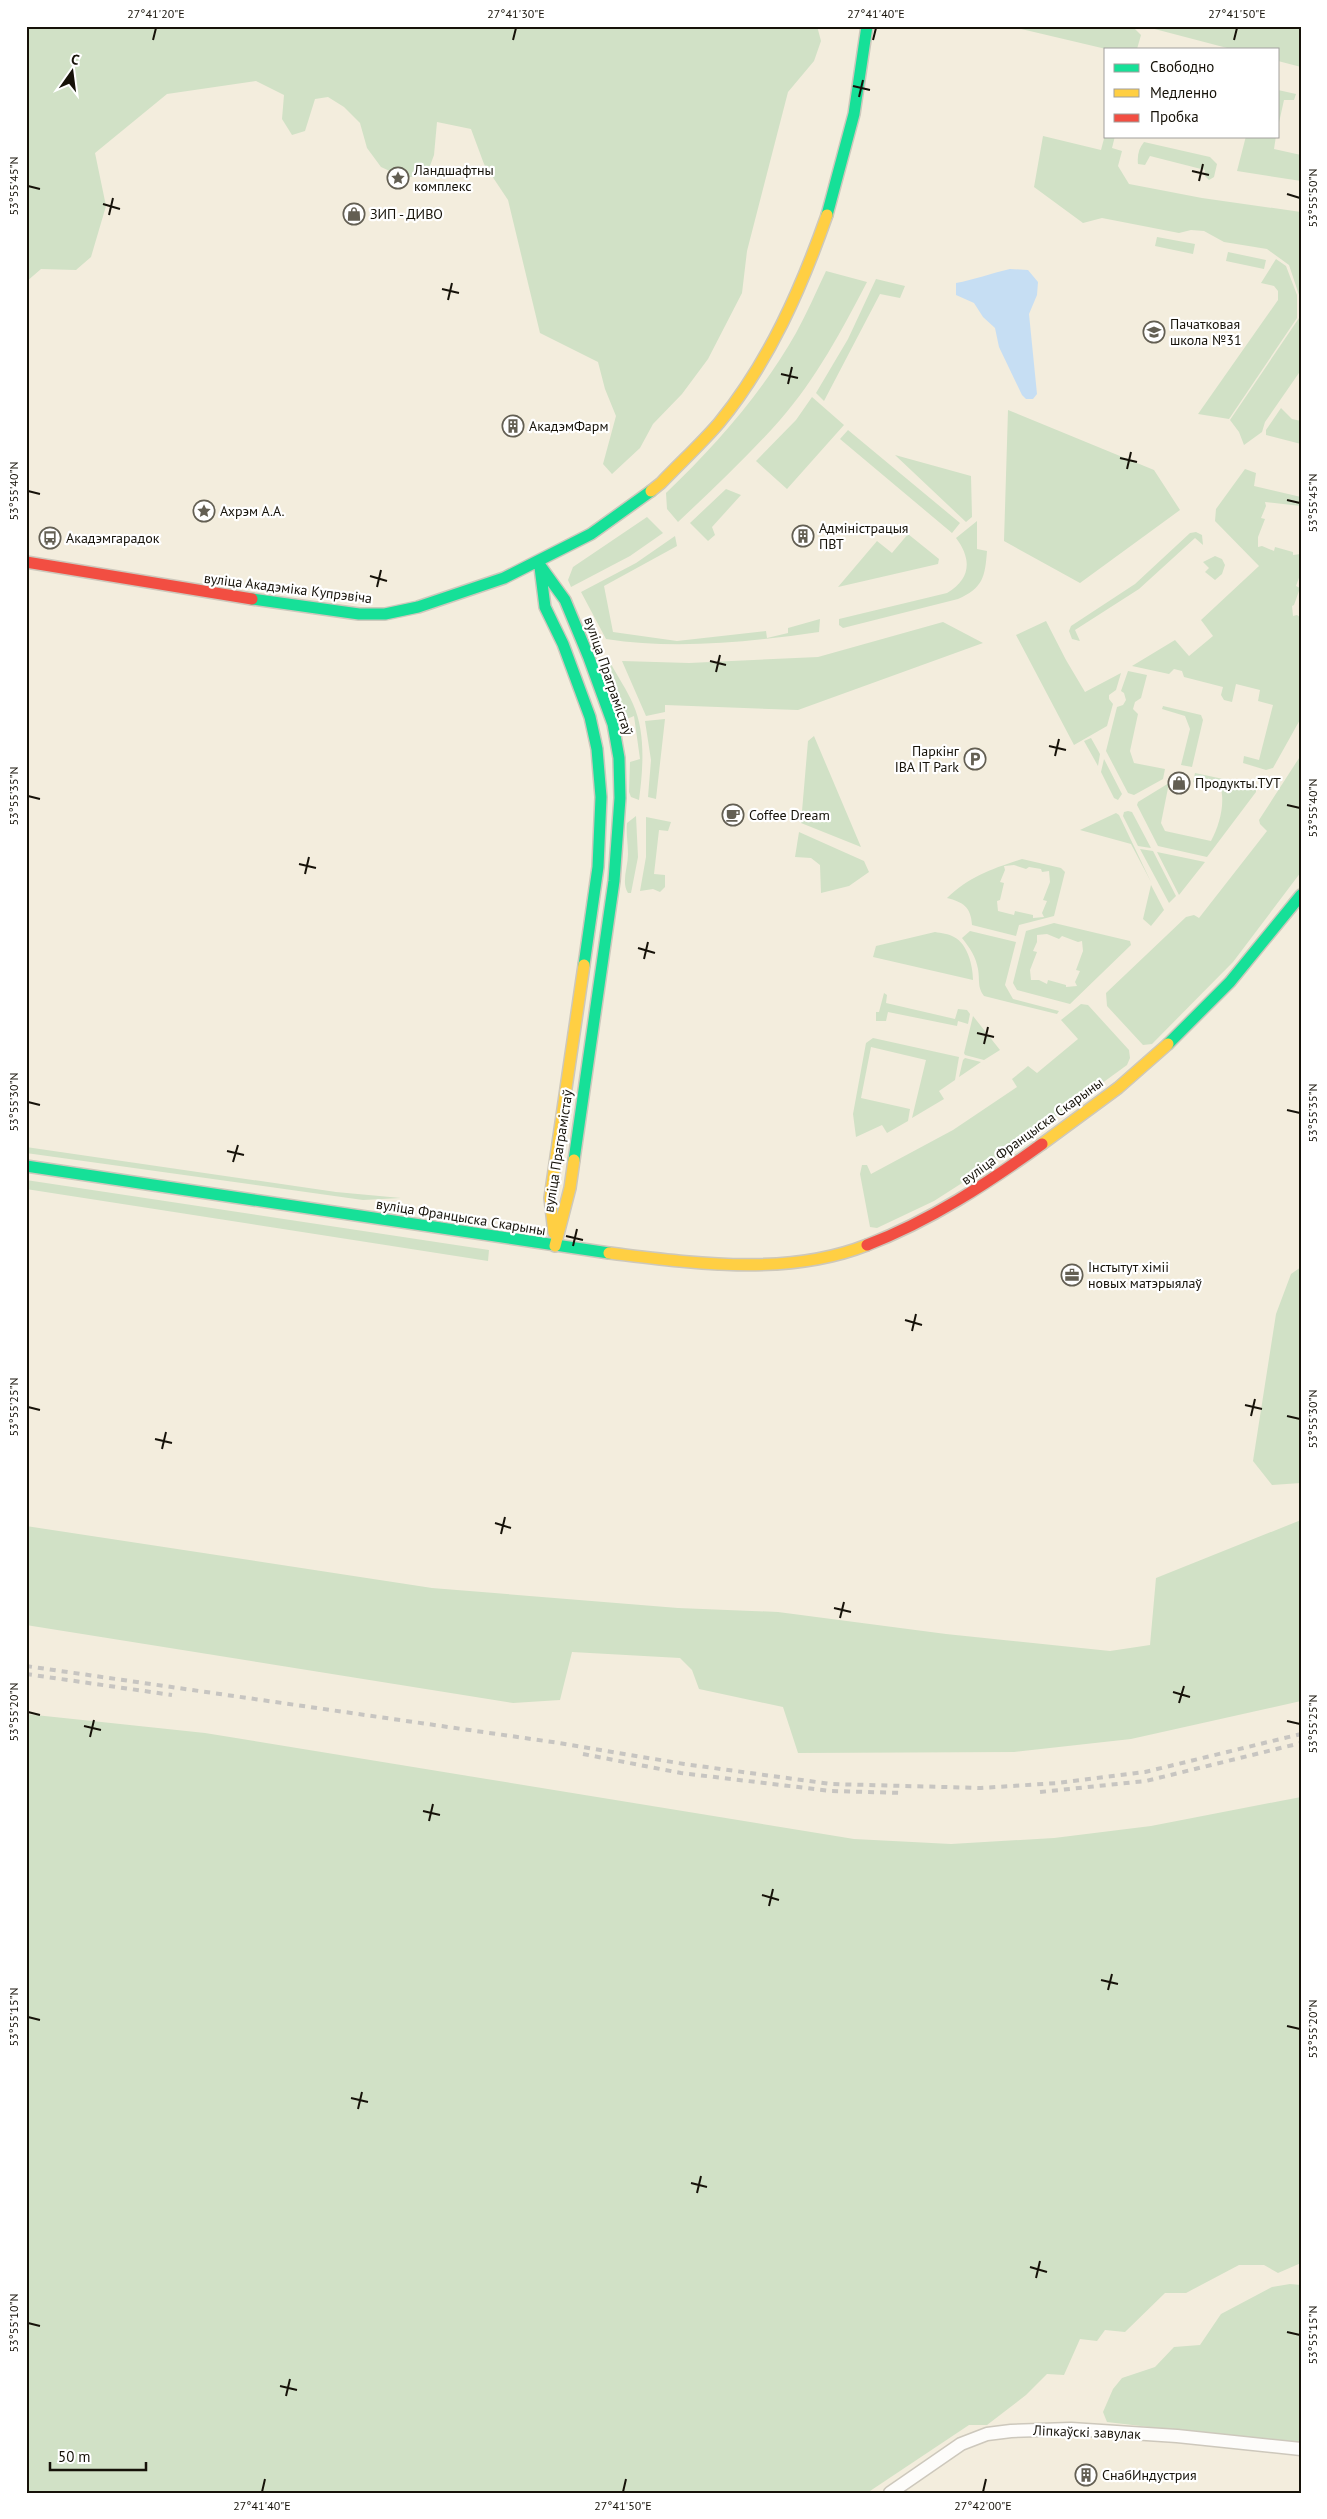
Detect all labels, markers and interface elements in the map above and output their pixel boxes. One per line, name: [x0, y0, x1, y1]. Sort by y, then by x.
text: 27°41'20"E: [127, 6, 185, 21]
text: 27°41'30"E: [487, 6, 545, 21]
text: 27°41'40"E: [847, 6, 905, 21]
text: 27°41'50"E: [1208, 6, 1266, 21]
north arrow: [48, 48, 98, 98]
legend: [1104, 48, 1280, 138]
text: С: [69, 50, 81, 69]
text: Свободно: [1150, 57, 1214, 76]
text: Медленно: [1150, 83, 1217, 102]
text: Пробка: [1150, 107, 1199, 126]
text: 53°55'45"N: [6, 156, 21, 216]
place label: Ландшафтны комплекс: [413, 161, 494, 195]
place icon: Ландшафтны комплекс: [386, 166, 410, 190]
text: 53°55'50"N: [1305, 168, 1320, 228]
shop icon: ЗИП - ДИВО: [342, 202, 366, 226]
place label: ЗИП - ДИВО: [370, 205, 443, 223]
place label: Пачатковая школа №31: [1170, 315, 1242, 349]
school or university icon: Пачатковая школа №31: [1142, 320, 1166, 344]
building icon: АкадэмФарм: [501, 414, 525, 438]
place label: АкадэмФарм: [529, 417, 608, 435]
text: 53°55'40"N: [6, 461, 21, 521]
text: 53°55'45"N: [1305, 473, 1320, 533]
place icon: Ахрэм А.А.: [192, 499, 216, 523]
place label: Ахрэм А.А.: [220, 502, 285, 520]
place label: Адміністрацыя ПВТ: [819, 519, 909, 553]
building icon: Адміністрацыя ПВТ: [791, 524, 815, 548]
bus stop icon: Акадэмгарадок: [38, 526, 62, 550]
place label: Акадэмгарадок: [66, 529, 160, 547]
street label: вуліца Акадэміка Купрэвіча: [203, 569, 373, 607]
street label: вуліца Праграмістаў: [580, 615, 638, 738]
place label: Паркінг IBA IT Park: [895, 742, 960, 776]
parking icon: Паркінг IBA IT Park: [963, 747, 987, 771]
text: 53°55'35"N: [6, 766, 21, 826]
shop icon: Продукты.ТУТ: [1167, 771, 1191, 795]
place label: Продукты.ТУТ: [1195, 774, 1281, 792]
text: 53°55'40"N: [1305, 778, 1320, 838]
cafe icon: Coffee Dream: [721, 803, 745, 827]
place label: Coffee Dream: [749, 806, 830, 824]
text: 53°55'30"N: [6, 1072, 21, 1132]
street label: вуліца Францыска Скарыны: [957, 1073, 1107, 1189]
text: 53°55'35"N: [1305, 1083, 1320, 1143]
street label: вуліца Праграмістаў: [539, 1088, 577, 1214]
street label: вуліца Францыска Скарыны: [375, 1195, 547, 1239]
place label: Інстытут хіміі новых матэрыялаў: [1088, 1258, 1202, 1292]
office icon: Інстытут хіміі новых матэрыялаў: [1060, 1263, 1084, 1287]
text: 53°55'25"N: [6, 1377, 21, 1437]
text: 53°55'30"N: [1305, 1389, 1320, 1449]
text: 53°55'20"N: [6, 1682, 21, 1742]
text: 53°55'25"N: [1305, 1694, 1320, 1754]
text: 53°55'15"N: [6, 1987, 21, 2047]
text: 53°55'20"N: [1305, 1999, 1320, 2059]
text: 53°55'10"N: [6, 2293, 21, 2353]
text: 53°55'15"N: [1305, 2305, 1320, 2365]
street label: Ліпкаўскі завулак: [1032, 2421, 1141, 2443]
scale bar: [50, 2439, 146, 2471]
text: 50 m: [58, 2447, 91, 2466]
building icon: СнабИндустрия: [1074, 2463, 1098, 2487]
place label: СнабИндустрия: [1102, 2466, 1197, 2484]
text: 27°41'40"E: [233, 2498, 291, 2513]
text: 27°41'50"E: [594, 2498, 652, 2513]
text: 27°42'00"E: [954, 2498, 1012, 2513]

